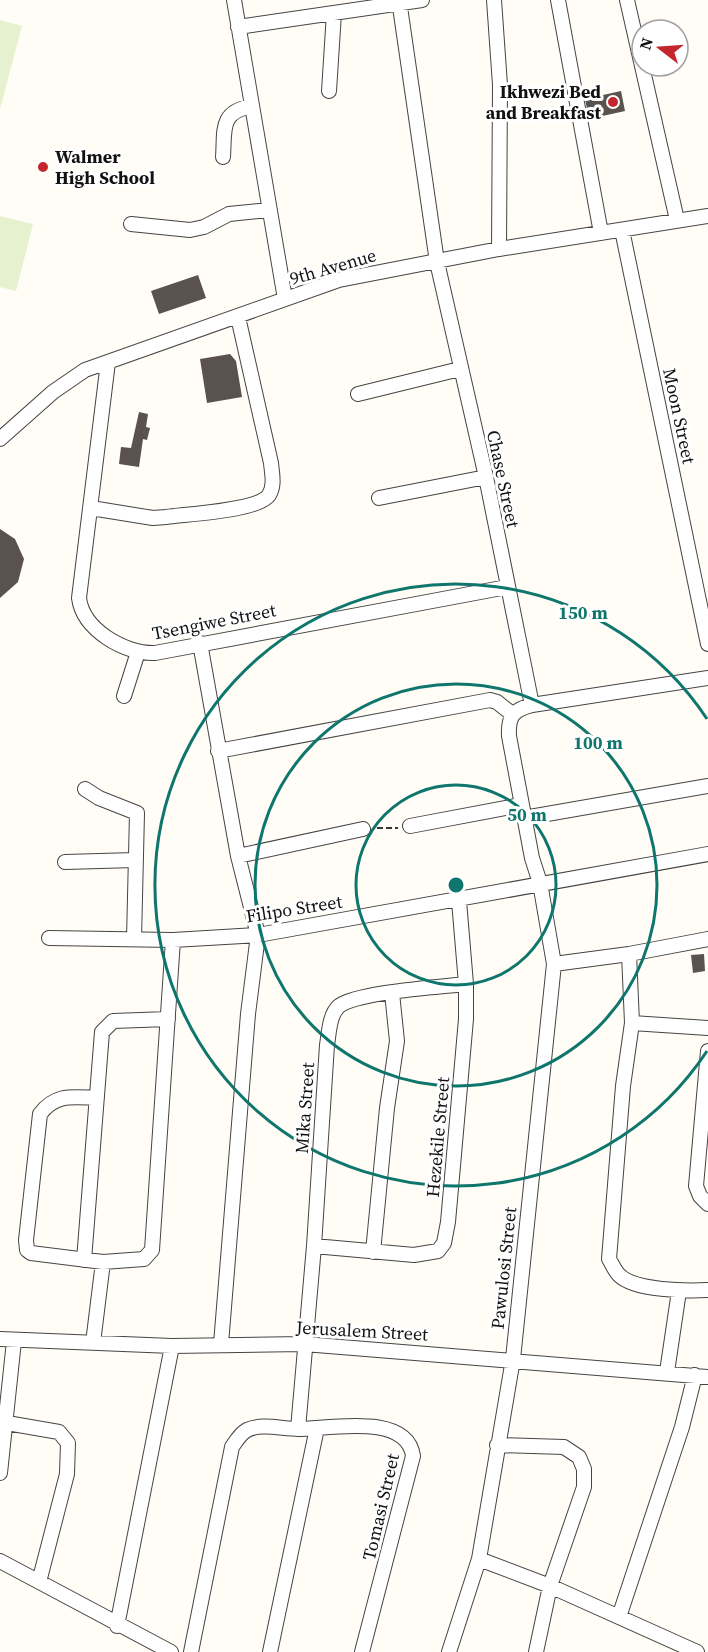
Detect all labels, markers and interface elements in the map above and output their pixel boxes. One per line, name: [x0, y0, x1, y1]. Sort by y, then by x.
north arrow: [630, 18, 690, 78]
text: N: [633, 34, 658, 52]
place label: Ikhwezi Bed and Breakfast: [486, 79, 602, 125]
marker: Ikhwezi Bed and Breakfast: [606, 95, 620, 109]
place label: Walmer High School: [55, 144, 155, 190]
marker: Walmer High School: [36, 160, 50, 174]
street label: 9th Avenue: [287, 242, 379, 291]
street label: Moon Street: [657, 366, 702, 466]
street label: Chase Street: [481, 428, 526, 530]
street label: Tsengiwe Street: [150, 597, 278, 646]
text: 150 m: [558, 600, 608, 625]
text: 100 m: [573, 730, 623, 755]
text: 50 m: [507, 802, 547, 827]
centre of rings: [446, 875, 466, 895]
street label: Filipo Street: [244, 889, 344, 928]
street label: Mika Street: [289, 1061, 320, 1154]
street label: Hezekile Street: [420, 1076, 455, 1198]
street label: Pawulosi Street: [485, 1205, 522, 1330]
street label: Jerusalem Street: [294, 1315, 429, 1346]
street label: Tomasi Street: [356, 1451, 405, 1563]

